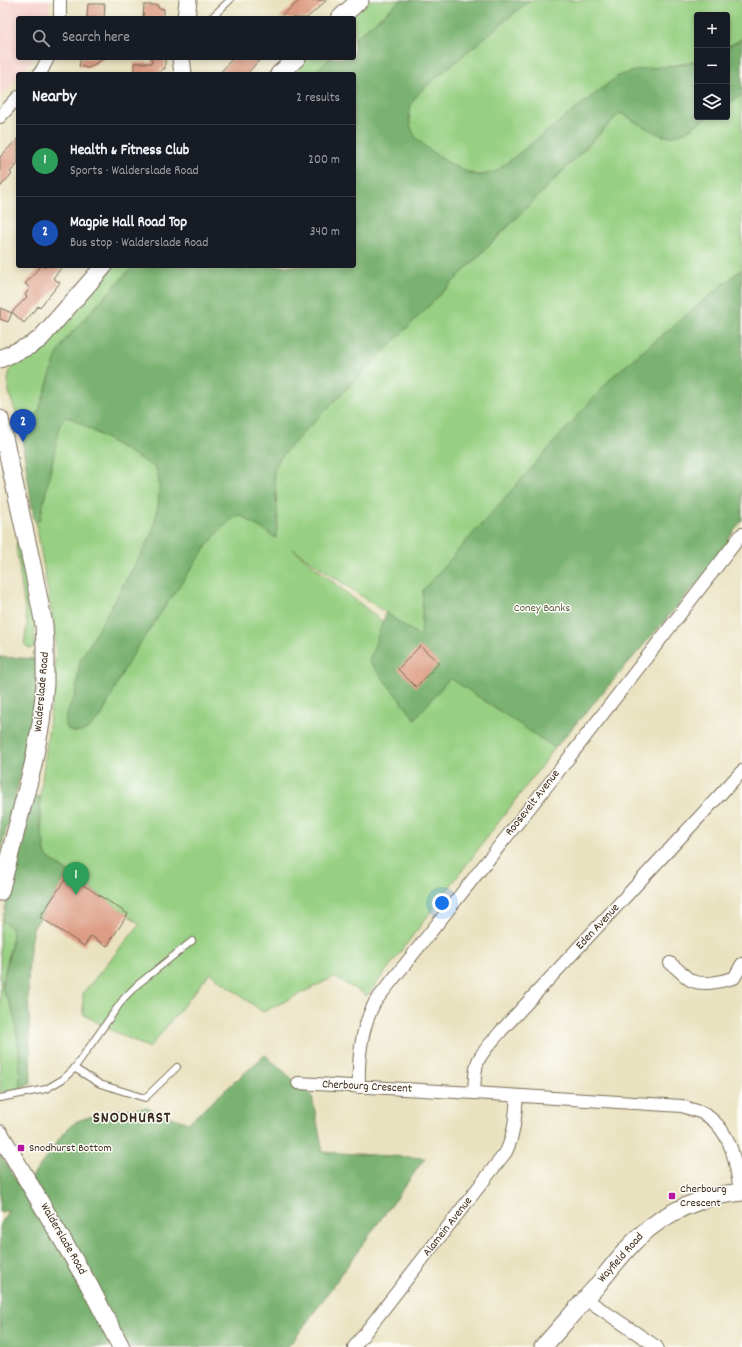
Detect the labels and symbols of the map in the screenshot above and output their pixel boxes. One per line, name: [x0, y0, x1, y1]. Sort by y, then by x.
pin: 2: [10, 409, 36, 442]
park label: Coney Banks: [514, 600, 570, 617]
street label: Walderslade Road: [30, 651, 54, 733]
street label: Roosevelt Avenue: [502, 766, 564, 840]
pin: 1: [63, 862, 89, 895]
your location: [432, 893, 452, 913]
street label: Eden Avenue: [572, 900, 624, 954]
street label: Cherbourg Crescent: [322, 1076, 413, 1098]
district label: SNODHURST: [93, 1107, 171, 1130]
place label: Snodhurst Bottom: [29, 1140, 112, 1157]
marker: Snodhurst Bottom: [16, 1143, 26, 1153]
place label: Cherbourg Crescent: [680, 1181, 727, 1212]
marker: Cherbourg Crescent: [667, 1191, 677, 1201]
street label: Alamein Avenue: [419, 1193, 477, 1261]
street label: Walderslade Road: [36, 1200, 90, 1278]
street label: Wayfield Road: [594, 1229, 648, 1287]

